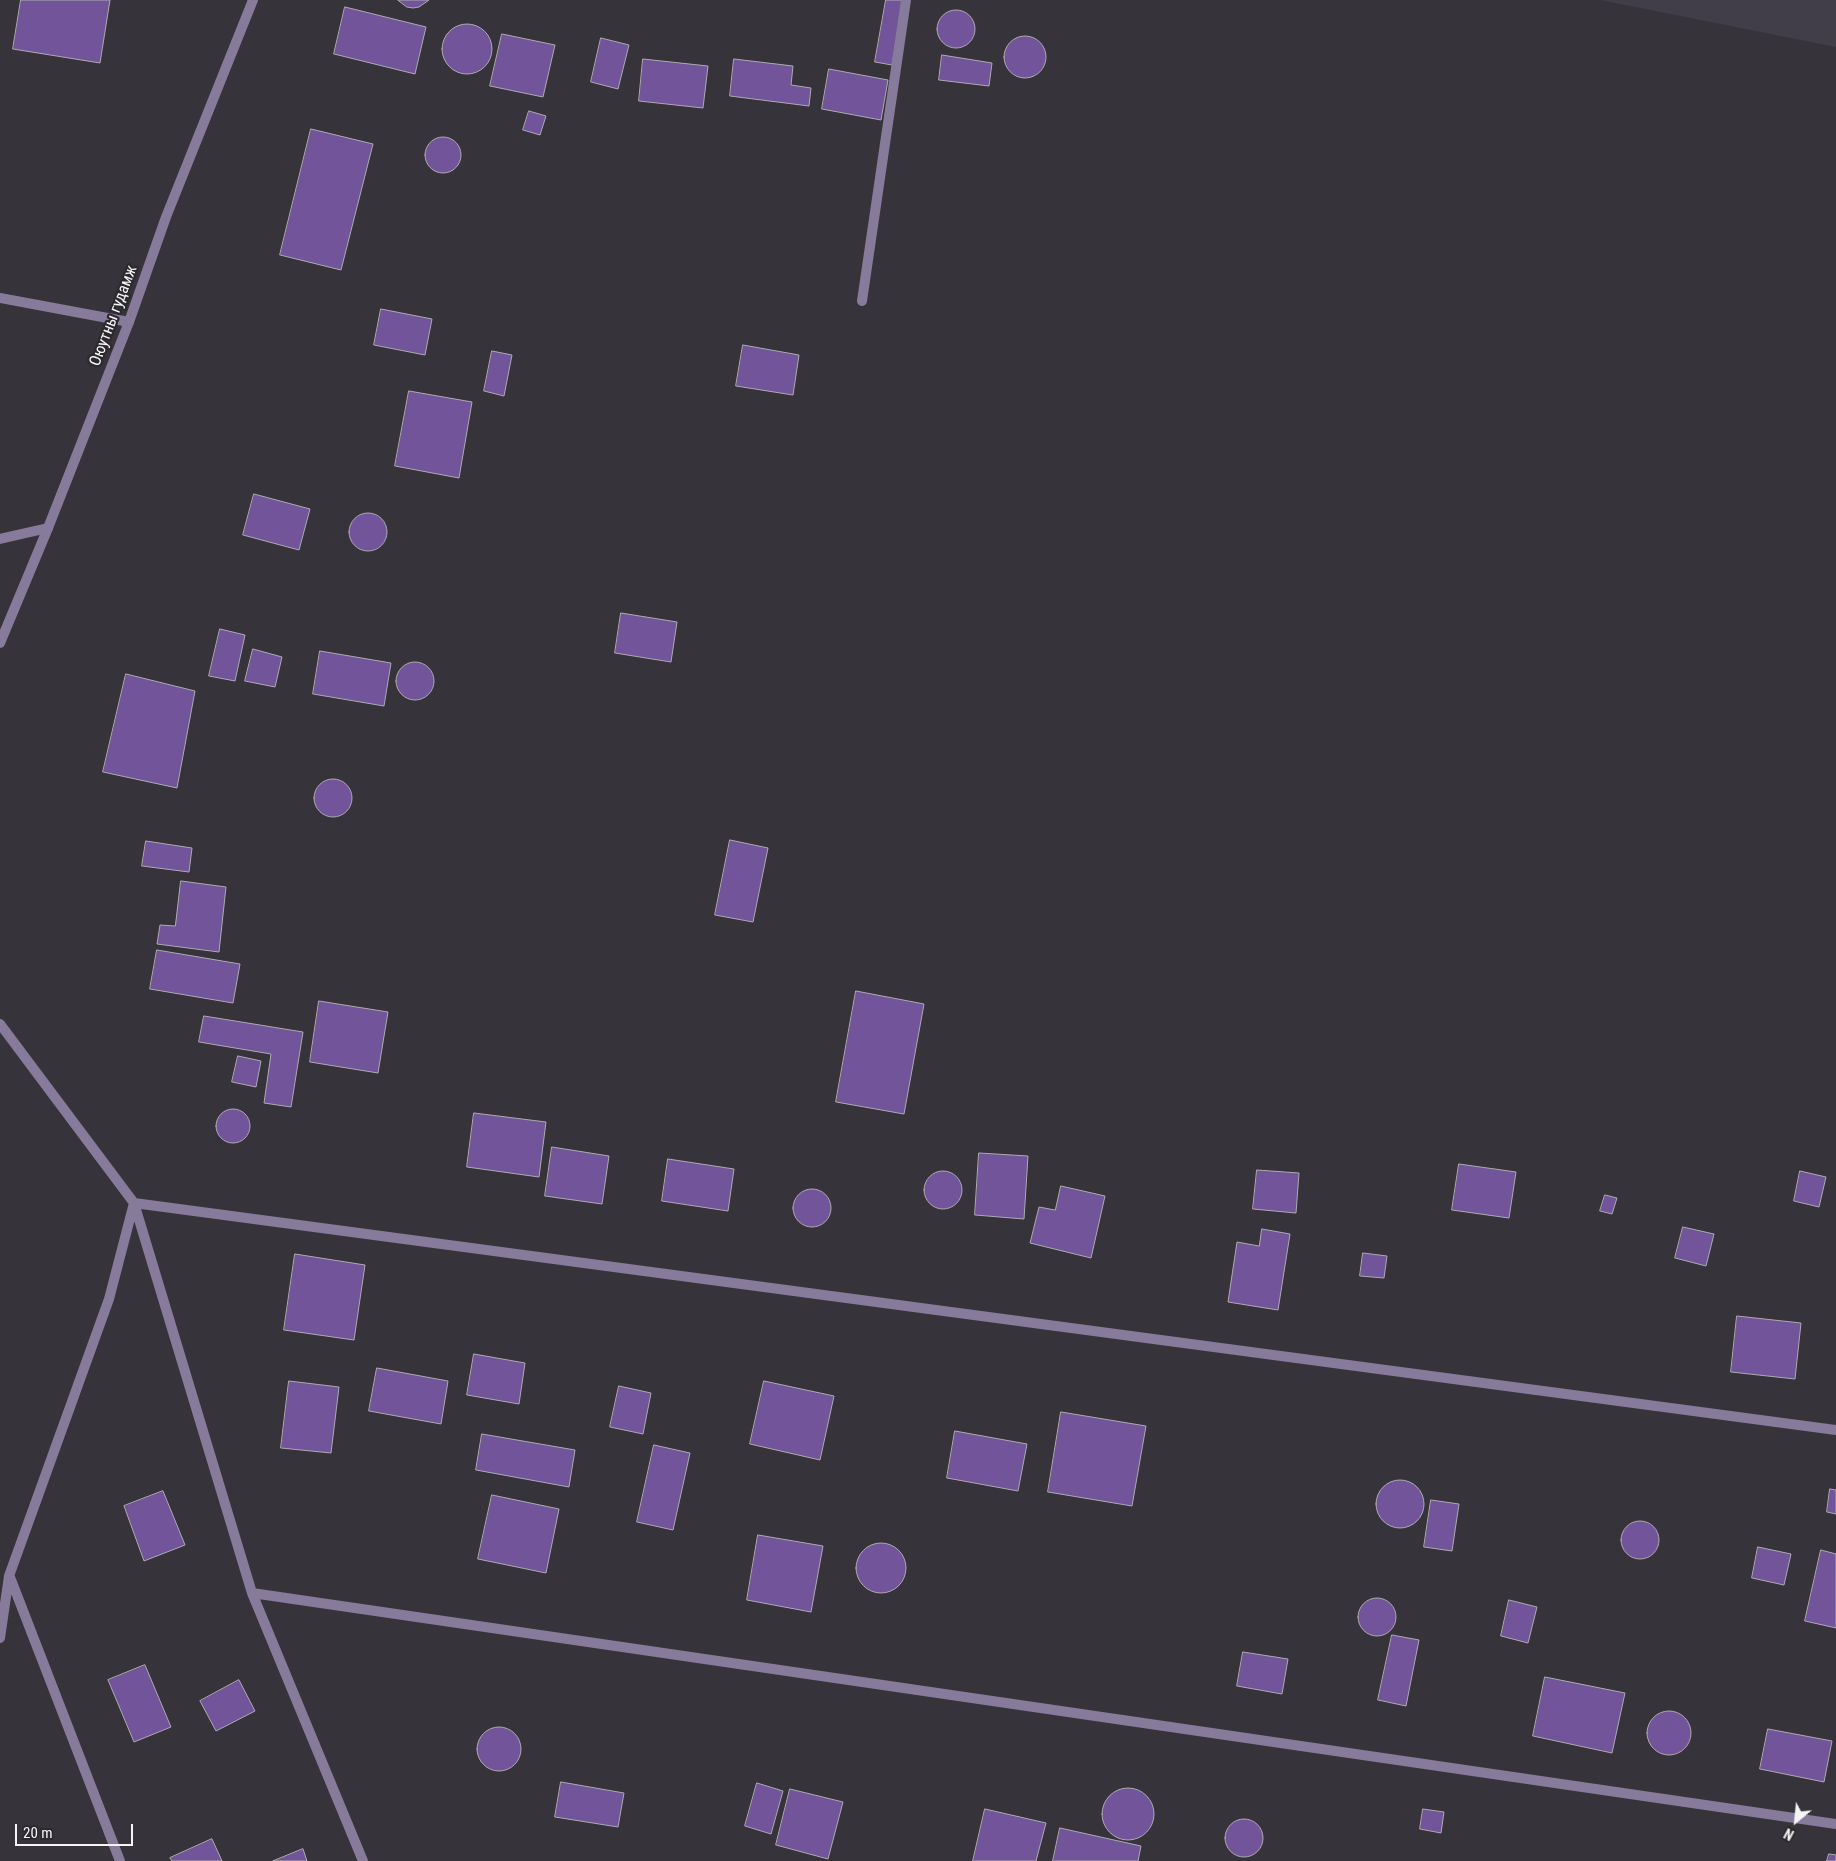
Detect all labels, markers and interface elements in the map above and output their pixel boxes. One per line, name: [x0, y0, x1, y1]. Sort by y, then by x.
street label: Оюутны гудамж: [86, 263, 142, 369]
north arrow: [1771, 1796, 1821, 1846]
scale bar: [18, 1814, 135, 1846]
text: 20 m: [23, 1824, 53, 1842]
text: N: [1781, 1825, 1797, 1843]

